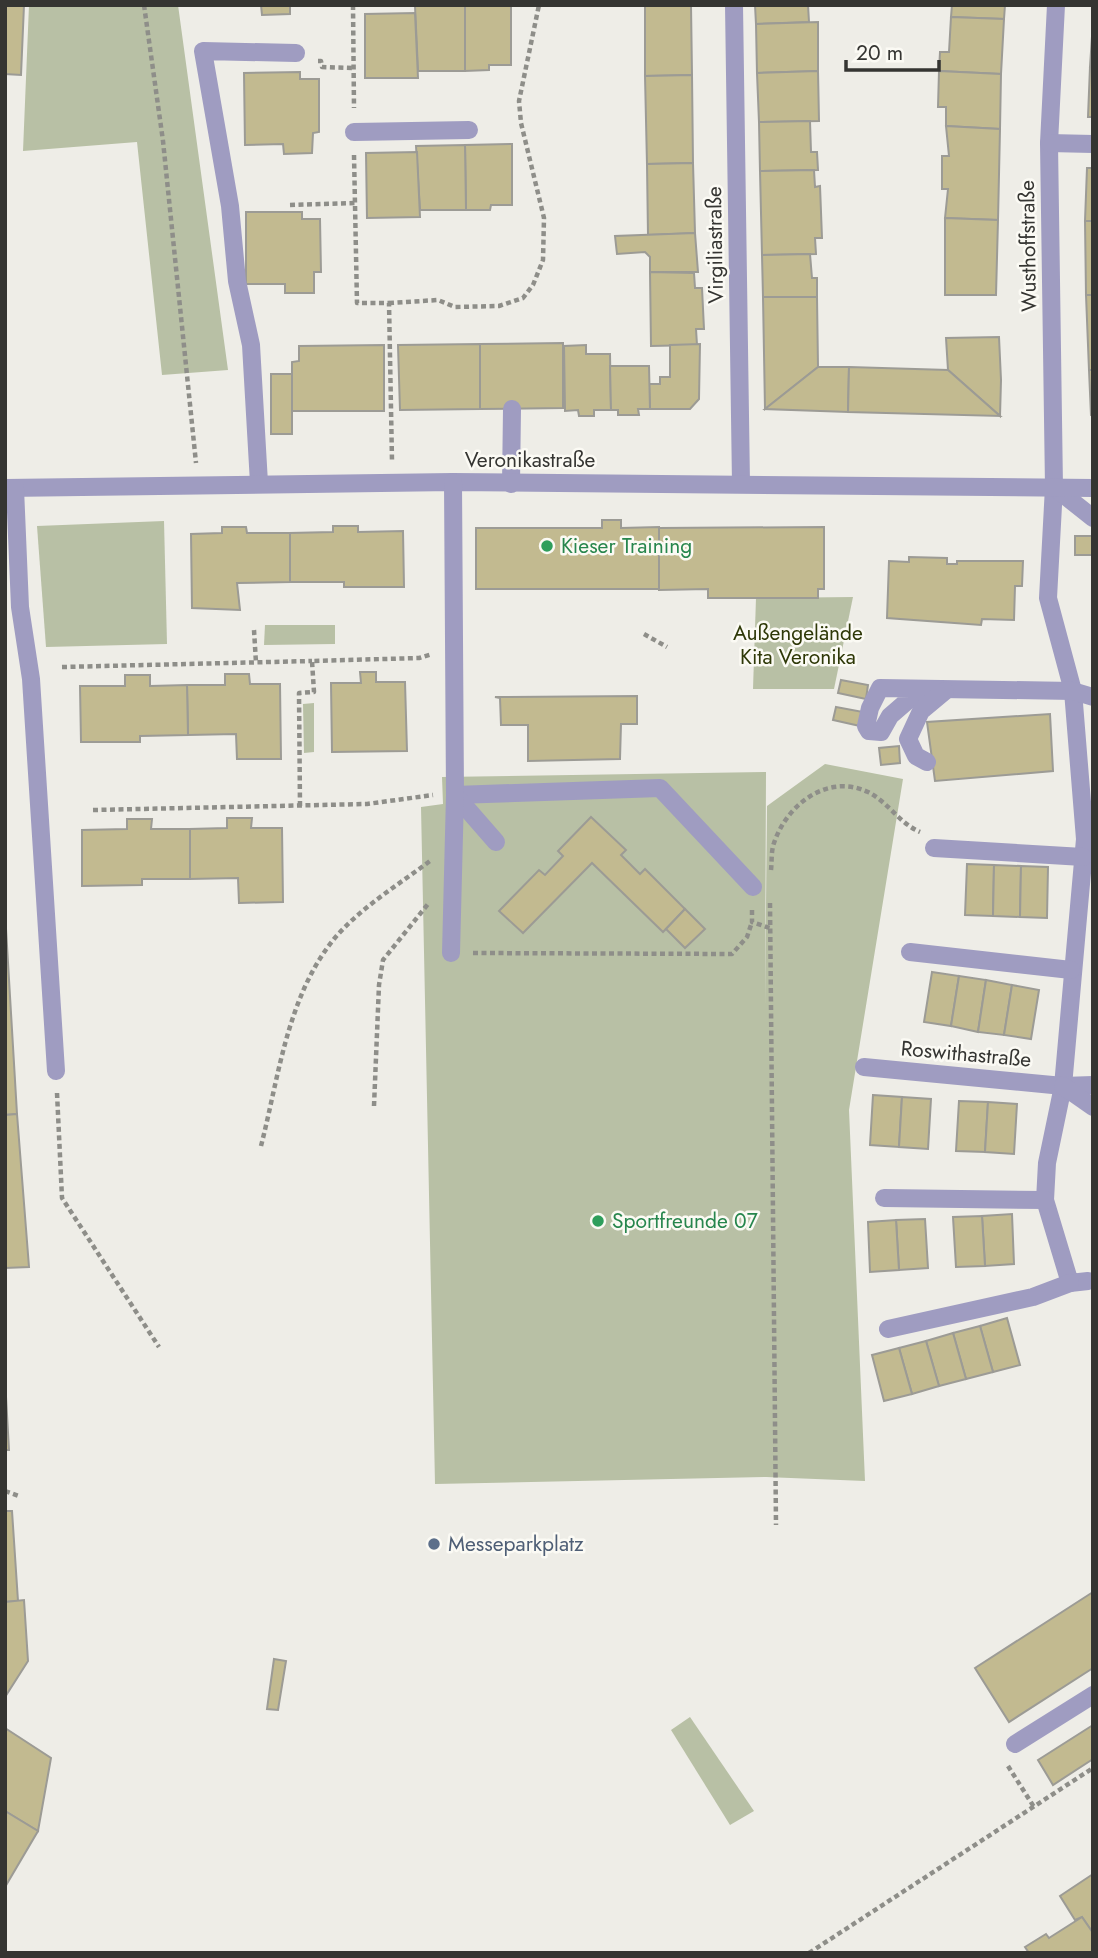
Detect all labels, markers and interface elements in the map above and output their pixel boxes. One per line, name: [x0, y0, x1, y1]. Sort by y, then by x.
scale bar: [846, 28, 939, 72]
text: 20 m: [856, 38, 903, 68]
street label: Wusthoffstraße: [1012, 180, 1044, 312]
street label: Virgiliastraße: [699, 186, 731, 304]
street label: Veronikastraße: [465, 445, 596, 475]
place label: Kieser Training: [561, 531, 692, 561]
marker: Kieser Training: [539, 538, 555, 554]
park label: Außengelände Kita Veronika: [733, 618, 863, 672]
street label: Roswithastraße: [899, 1033, 1033, 1075]
place label: Sportfreunde 07: [612, 1206, 758, 1236]
marker: Sportfreunde 07: [590, 1213, 606, 1229]
place label: Messeparkplatz: [448, 1529, 584, 1559]
marker: Messeparkplatz: [426, 1536, 442, 1552]

